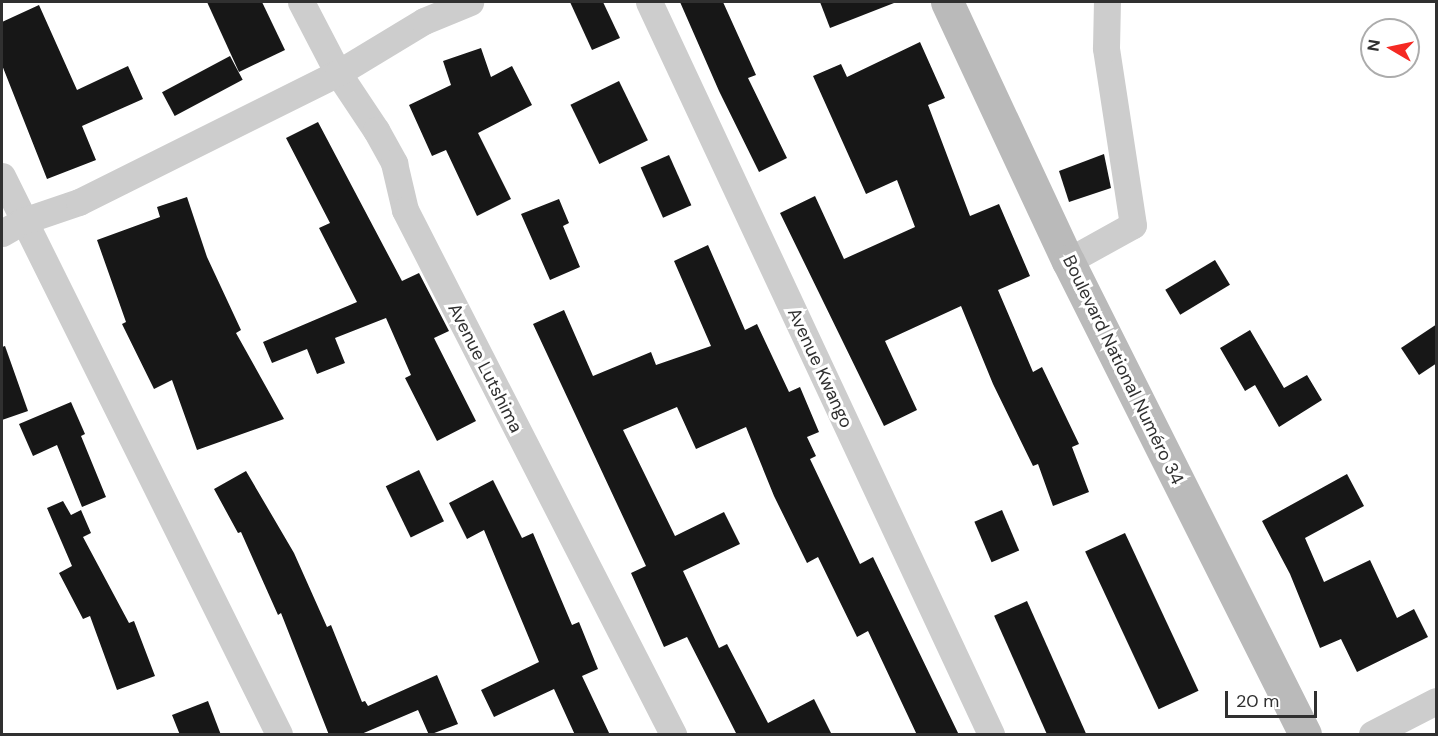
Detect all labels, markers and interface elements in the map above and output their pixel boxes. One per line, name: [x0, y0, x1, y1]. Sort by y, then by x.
north arrow: [1360, 18, 1420, 78]
text: N: [1362, 38, 1385, 53]
street label: Boulevard National Numéro 34: [1058, 252, 1188, 488]
street label: Avenue Lutshima: [443, 300, 527, 436]
street label: Avenue Kwango: [783, 305, 857, 431]
scale bar: [1228, 679, 1320, 717]
text: 20 m: [1236, 689, 1279, 713]

